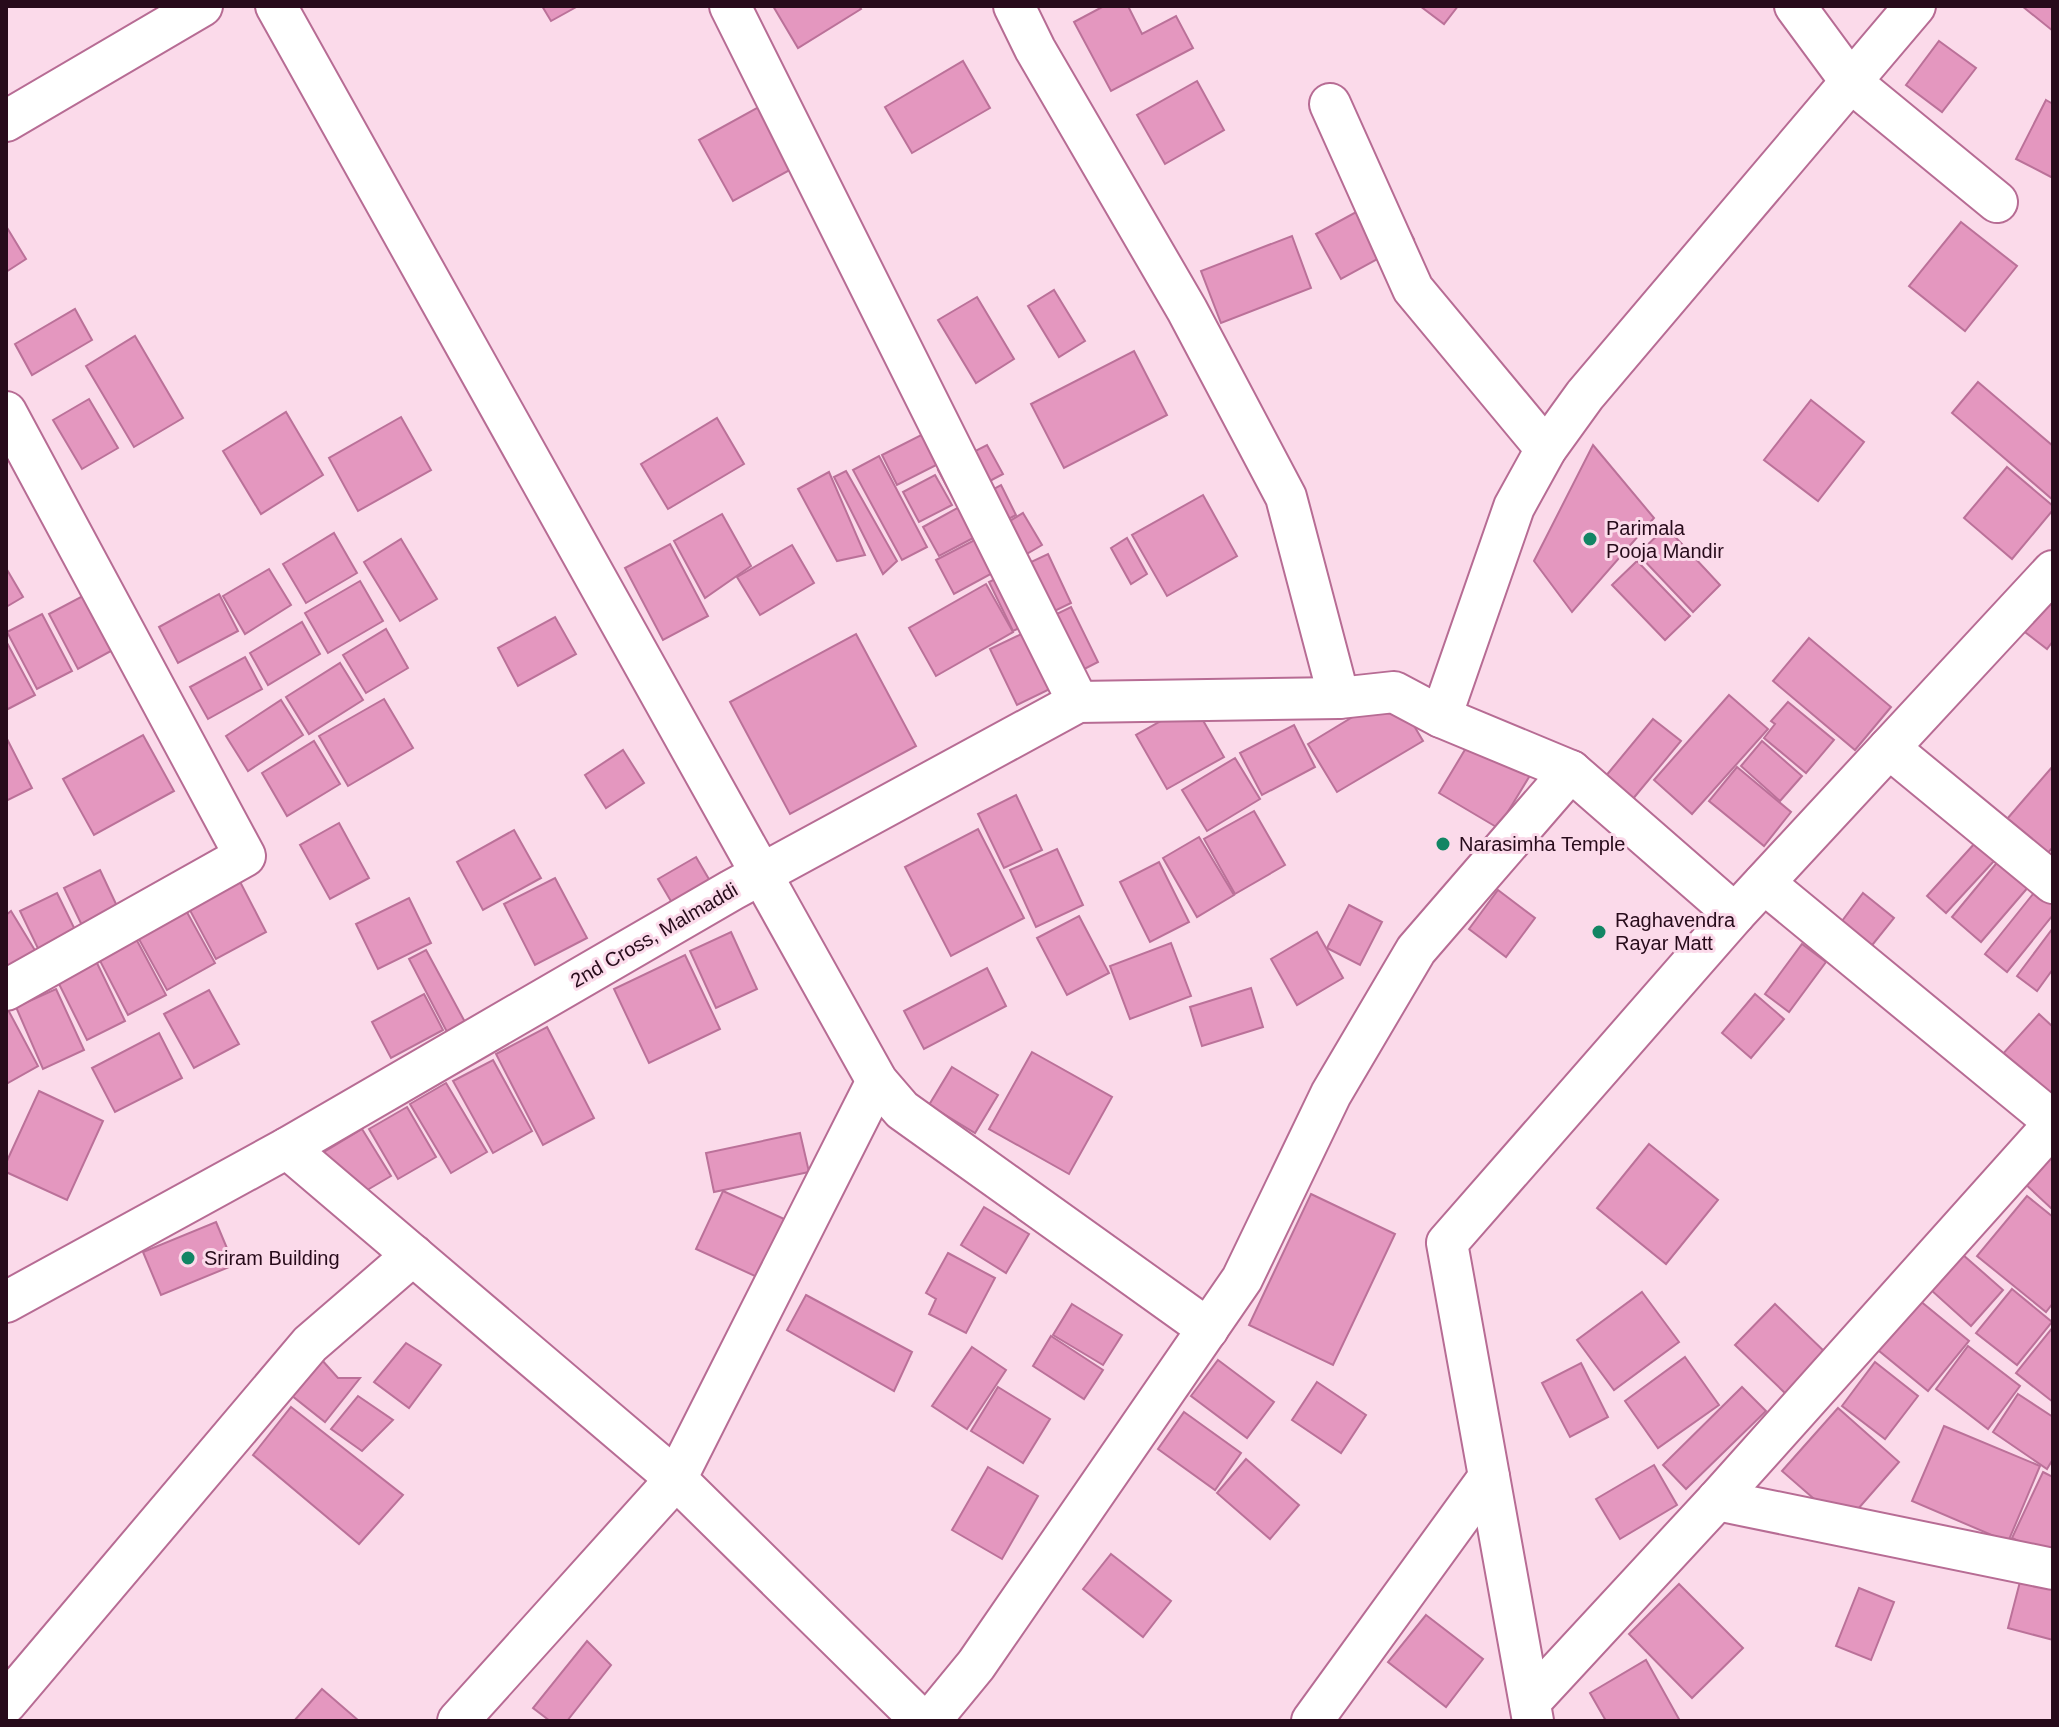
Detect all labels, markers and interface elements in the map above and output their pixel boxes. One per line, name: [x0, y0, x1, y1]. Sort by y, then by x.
place label: Parimala Pooja Mandir: [1606, 517, 1724, 562]
marker: Parimala Pooja Mandir: [1581, 530, 1599, 548]
place label: Narasimha Temple: [1459, 833, 1625, 855]
marker: Narasimha Temple: [1434, 835, 1452, 853]
street label: 2nd Cross, Malmaddi: [567, 878, 741, 992]
place label: Raghavendra Rayar Matt: [1615, 909, 1736, 954]
marker: Raghavendra Rayar Matt: [1590, 923, 1608, 941]
place label: Sriram Building: [204, 1247, 340, 1269]
marker: Sriram Building: [179, 1249, 197, 1267]

